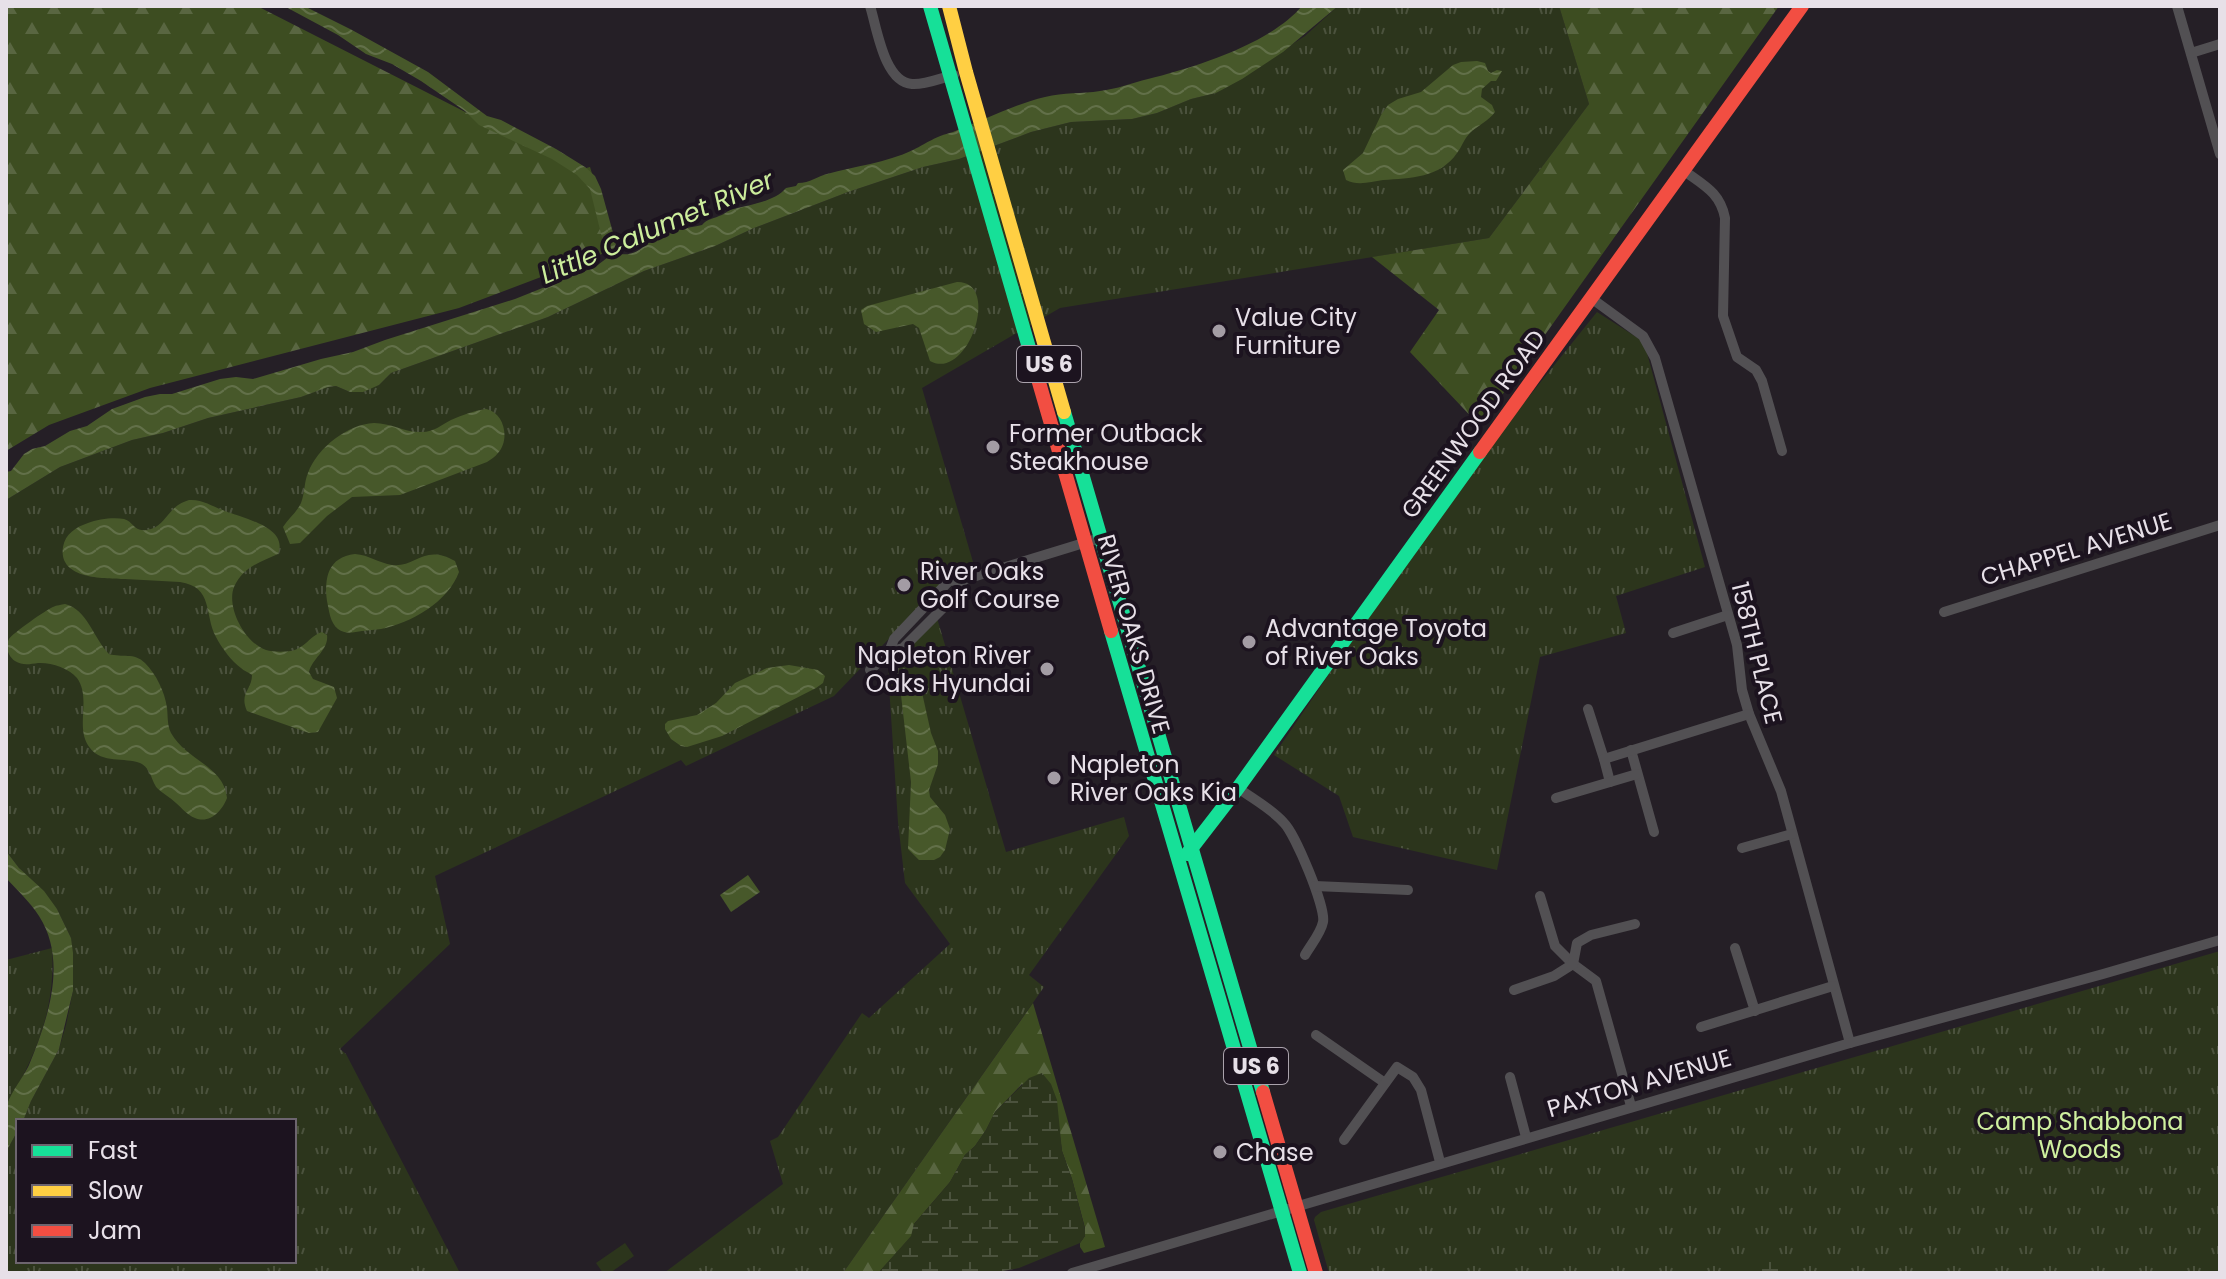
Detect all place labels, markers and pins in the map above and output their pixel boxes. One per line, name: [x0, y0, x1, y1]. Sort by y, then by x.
place label: Value City Furniture: [1235, 301, 1357, 362]
marker: Value City Furniture: [1210, 322, 1228, 340]
place label: Former Outback Steakhouse: [1009, 417, 1203, 478]
marker: Former Outback Steakhouse: [984, 438, 1002, 456]
place label: River Oaks Golf Course: [920, 555, 1060, 616]
marker: River Oaks Golf Course: [895, 576, 913, 594]
place label: Advantage Toyota of River Oaks: [1265, 612, 1487, 673]
marker: Advantage Toyota of River Oaks: [1240, 633, 1258, 651]
place label: Napleton River Oaks Hyundai: [857, 639, 1031, 700]
marker: Napleton River Oaks Hyundai: [1038, 660, 1056, 678]
place label: Napleton River Oaks Kia: [1070, 748, 1237, 809]
marker: Napleton River Oaks Kia: [1045, 769, 1063, 787]
place label: Chase: [1236, 1136, 1314, 1169]
marker: Chase: [1211, 1143, 1229, 1161]

